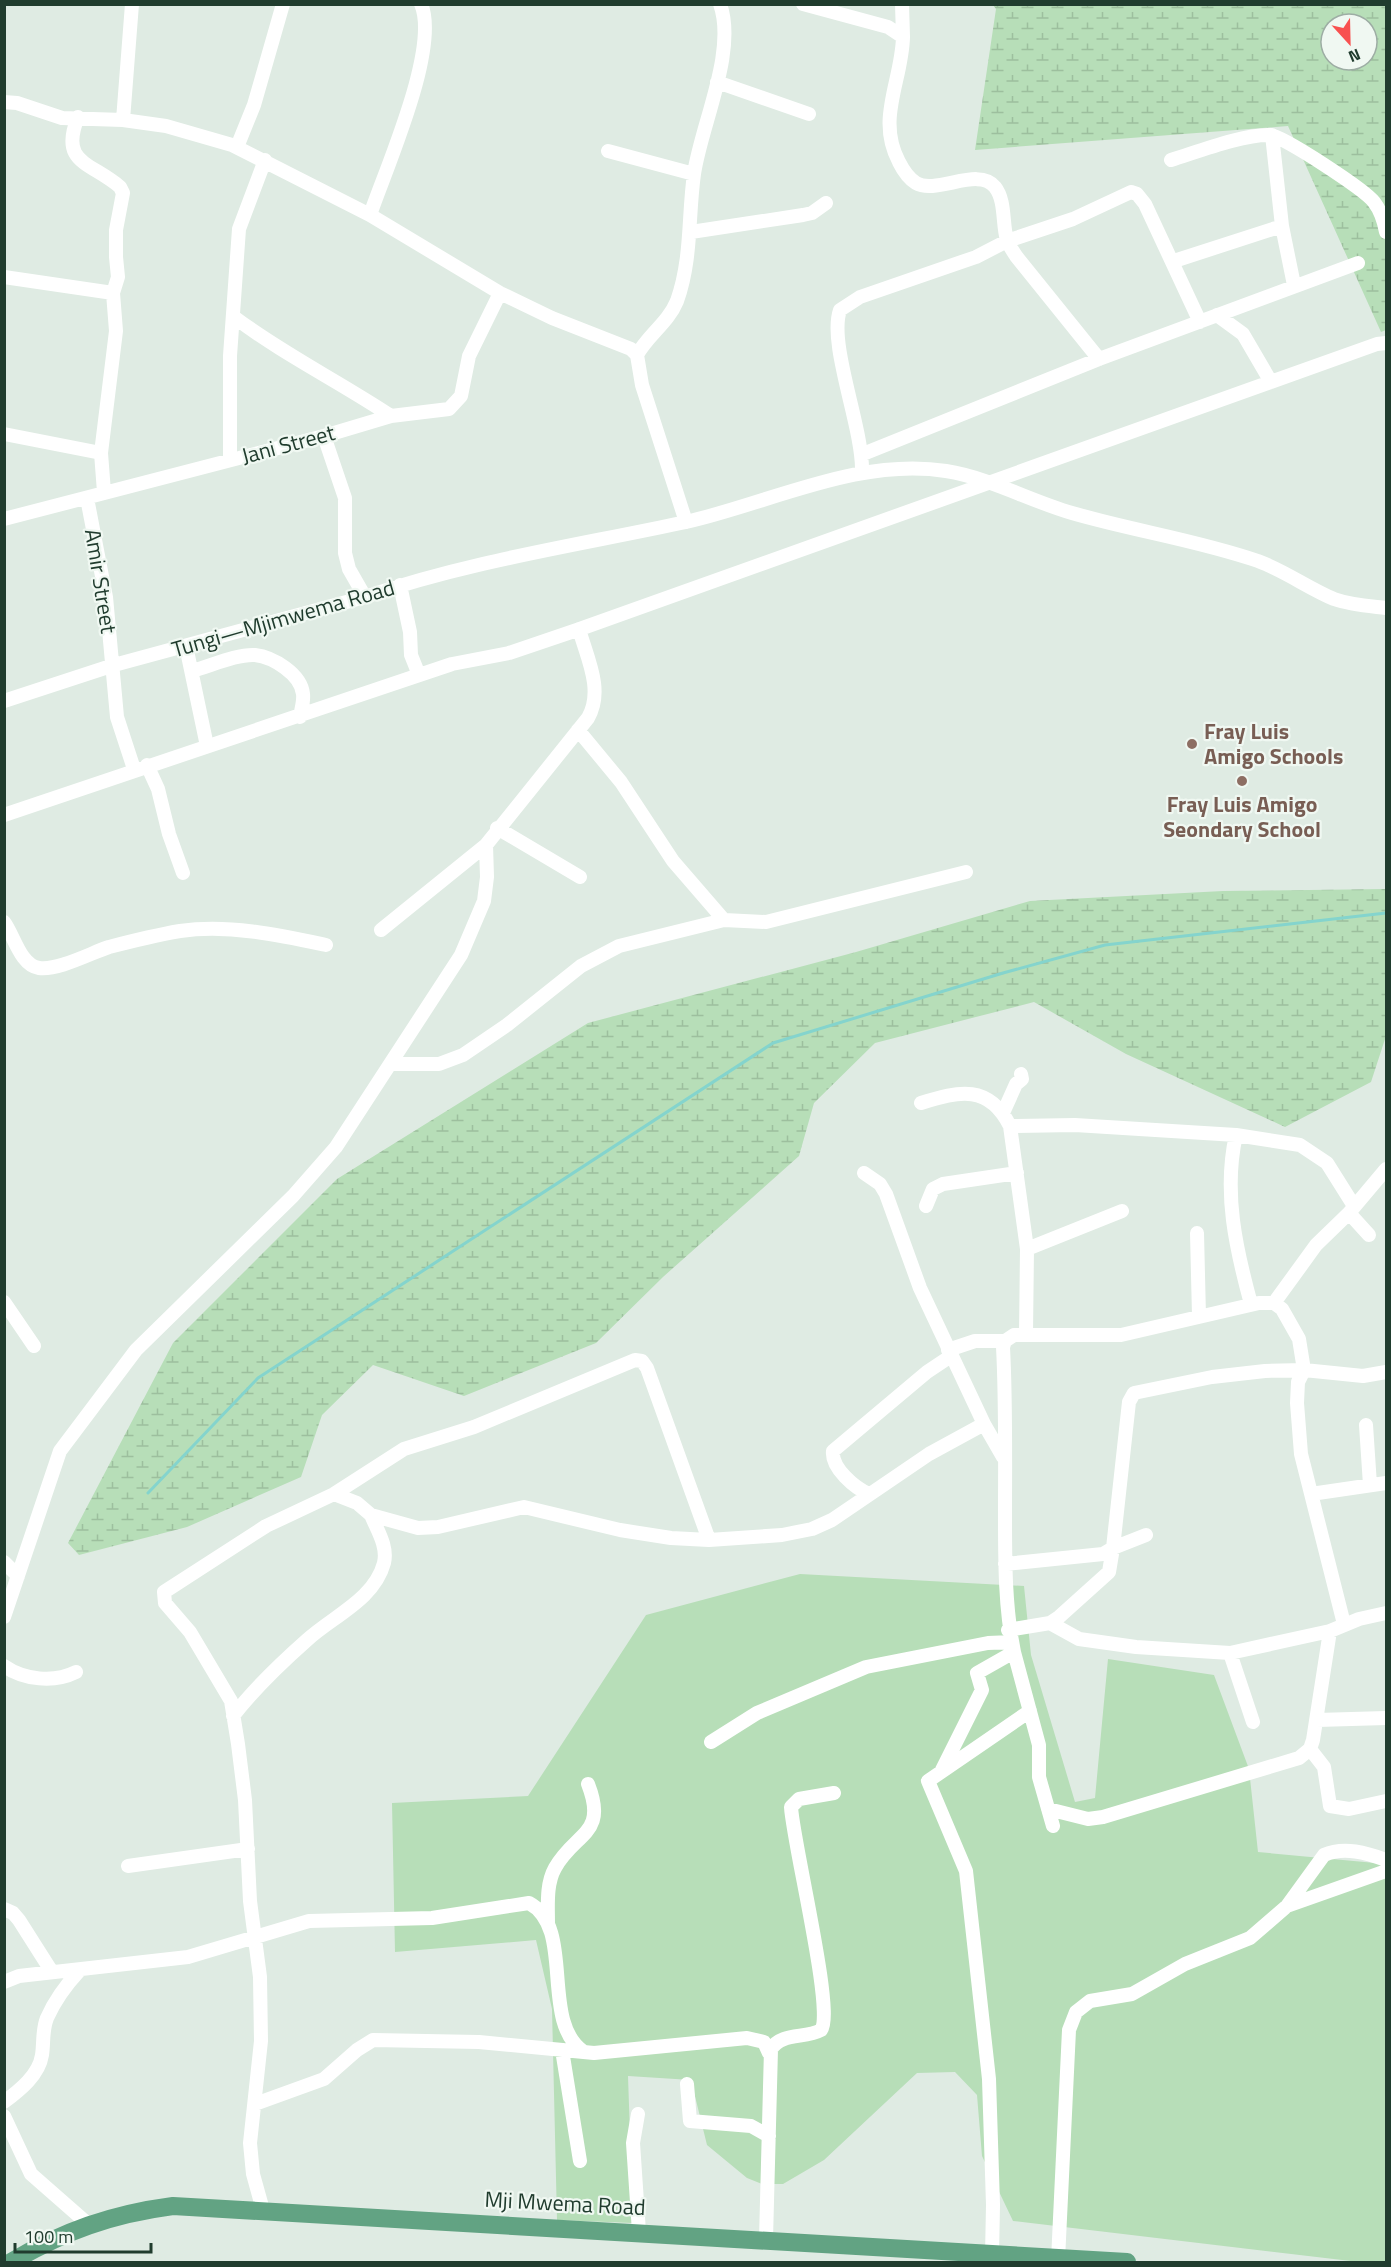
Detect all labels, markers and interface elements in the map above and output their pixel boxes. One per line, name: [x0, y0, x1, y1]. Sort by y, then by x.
north arrow: [1319, 12, 1379, 72]
text: N: [1345, 43, 1364, 69]
street label: Jani Street: [237, 415, 339, 473]
street label: Amir Street: [76, 526, 126, 636]
street label: Tungi—Mjimwema Road: [168, 570, 398, 666]
place label: Fray Luis Amigo Schools: [1204, 714, 1343, 773]
marker: Fray Luis Amigo Schools: [1185, 737, 1199, 751]
marker: Fray Luis Amigo Seondary School: [1235, 774, 1249, 788]
place label: Fray Luis Amigo Seondary School: [1163, 787, 1321, 846]
street label: Mji Mwema Road: [484, 2182, 646, 2224]
scale bar: [15, 2216, 152, 2254]
text: 100 m: [24, 2223, 73, 2250]

